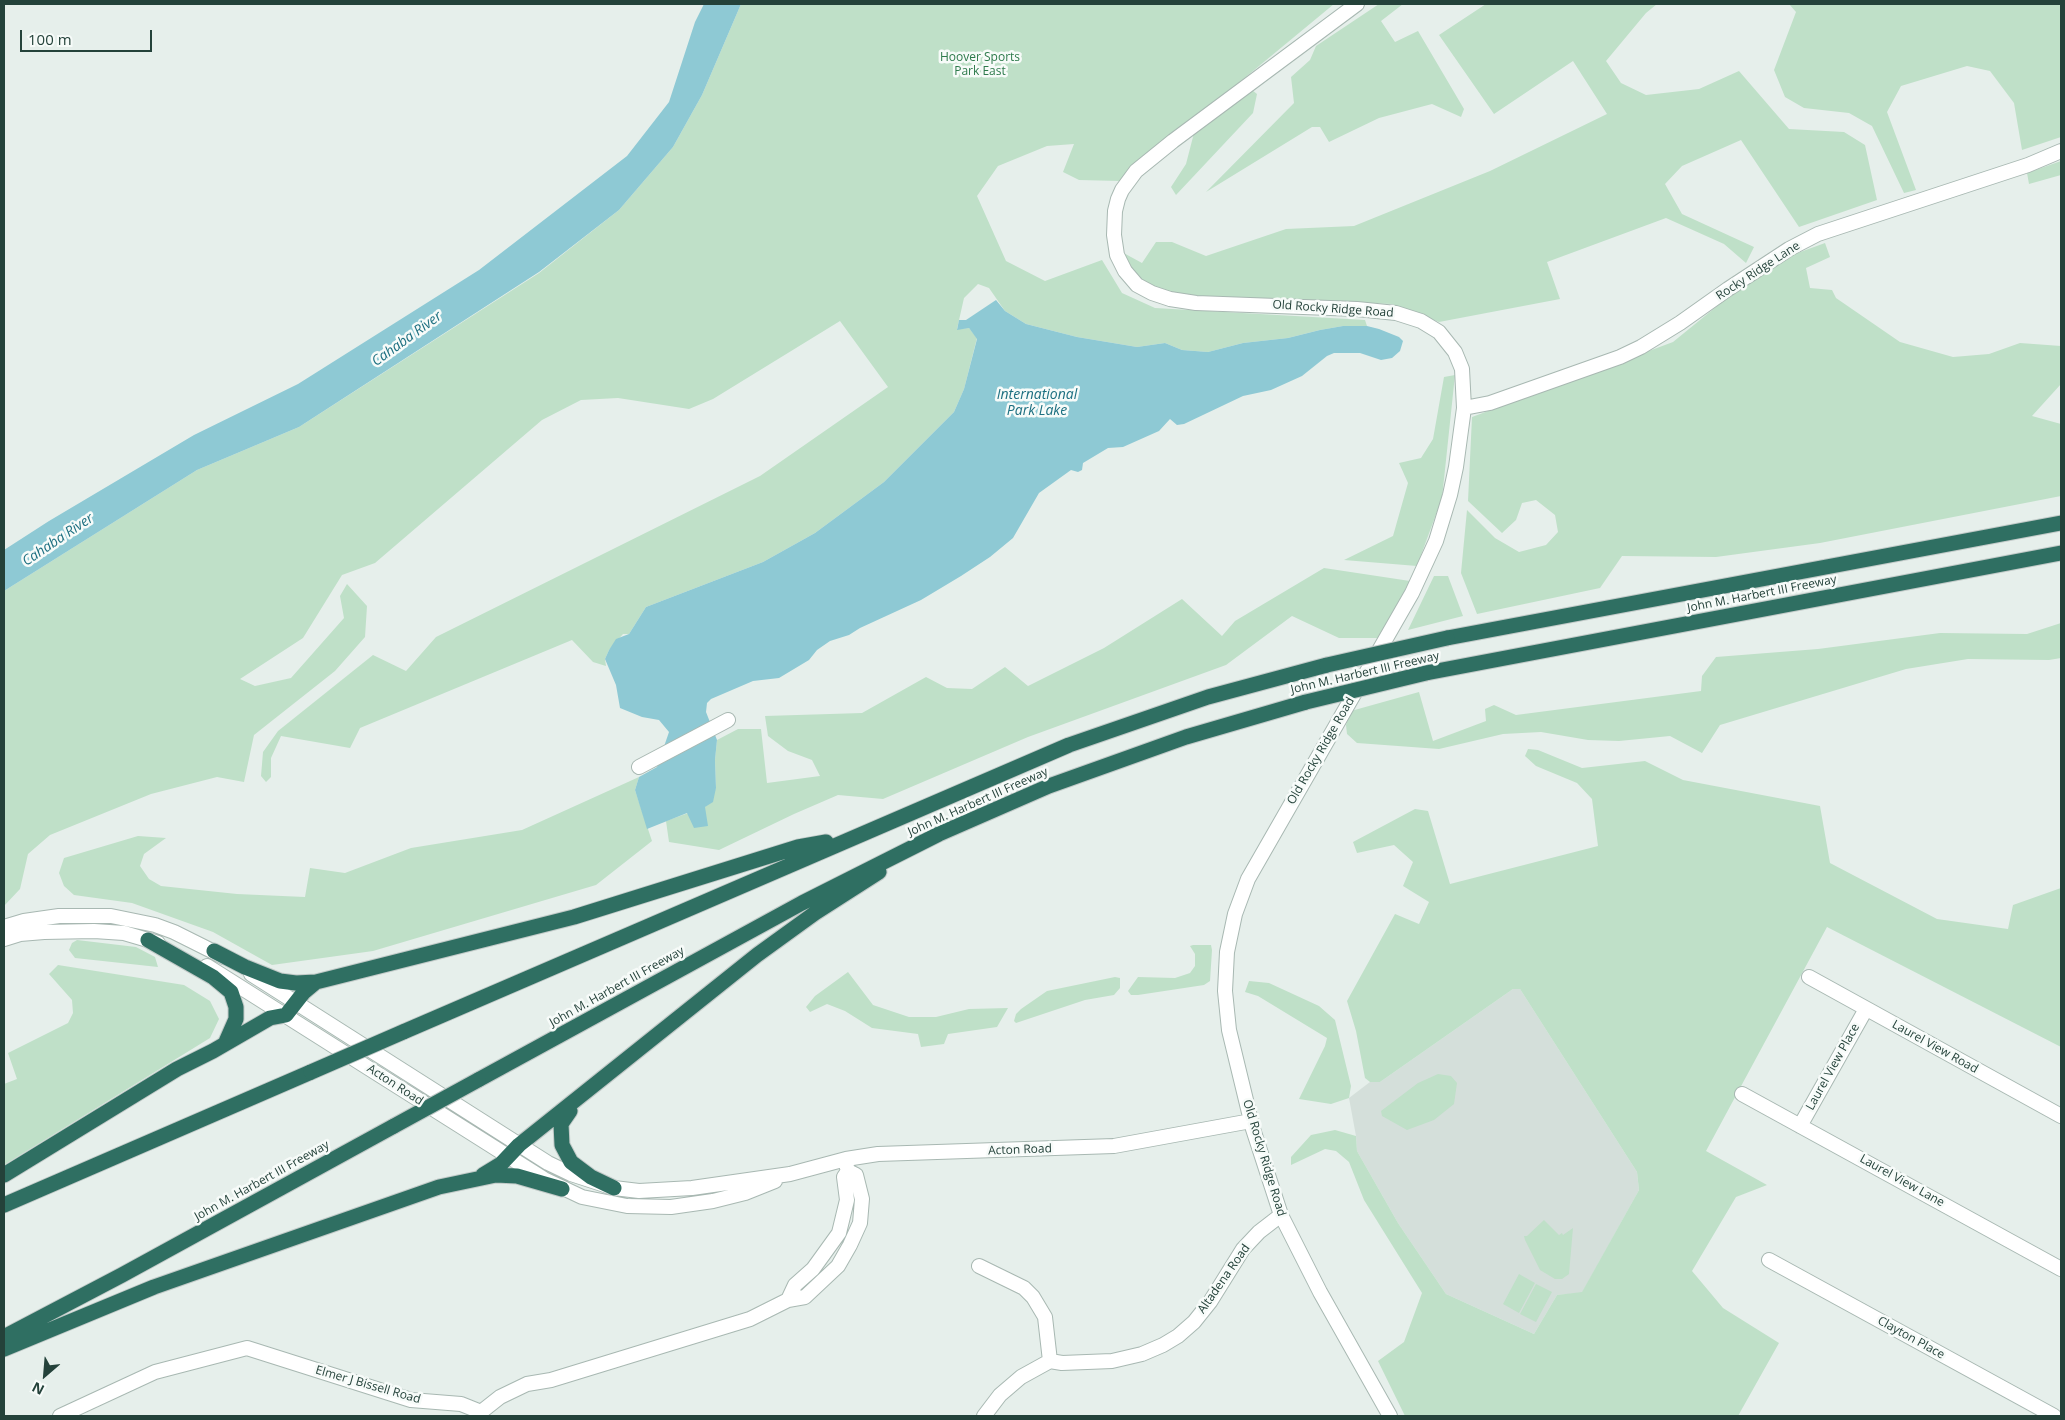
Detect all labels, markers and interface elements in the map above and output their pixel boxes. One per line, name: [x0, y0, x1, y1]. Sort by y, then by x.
scale bar: [22, 20, 155, 52]
text: 100 m: [28, 29, 72, 49]
park label: Hoover Sports Park East: [940, 51, 1020, 79]
street label: Rocky Ridge Lane: [1713, 239, 1803, 303]
street label: Old Rocky Ridge Road: [1272, 298, 1394, 320]
water label: Cahaba River: [369, 308, 445, 370]
water label: International Park Lake: [997, 387, 1077, 420]
water label: Cahaba River: [19, 510, 97, 570]
street label: John M. Harbert III Freeway: [1686, 572, 1838, 616]
street label: John M. Harbert III Freeway: [1289, 649, 1441, 697]
street label: Old Rocky Ridge Road: [1284, 695, 1358, 807]
street label: John M. Harbert III Freeway: [906, 765, 1050, 839]
street label: John M. Harbert III Freeway: [547, 944, 687, 1030]
street label: Laurel View Road: [1890, 1017, 1980, 1077]
street label: Laurel View Place: [1803, 1021, 1863, 1113]
street label: Acton Road: [364, 1062, 426, 1108]
street label: Old Rocky Ridge Road: [1239, 1098, 1289, 1218]
street label: John M. Harbert III Freeway: [192, 1138, 332, 1224]
street label: Acton Road: [988, 1142, 1052, 1158]
street label: Laurel View Lane: [1857, 1152, 1947, 1210]
street label: Altadena Road: [1195, 1242, 1253, 1316]
street label: Clayton Place: [1875, 1314, 1947, 1362]
north arrow: [20, 1350, 70, 1400]
street label: Elmer J Bissell Road: [314, 1363, 422, 1407]
text: N: [29, 1378, 47, 1400]

